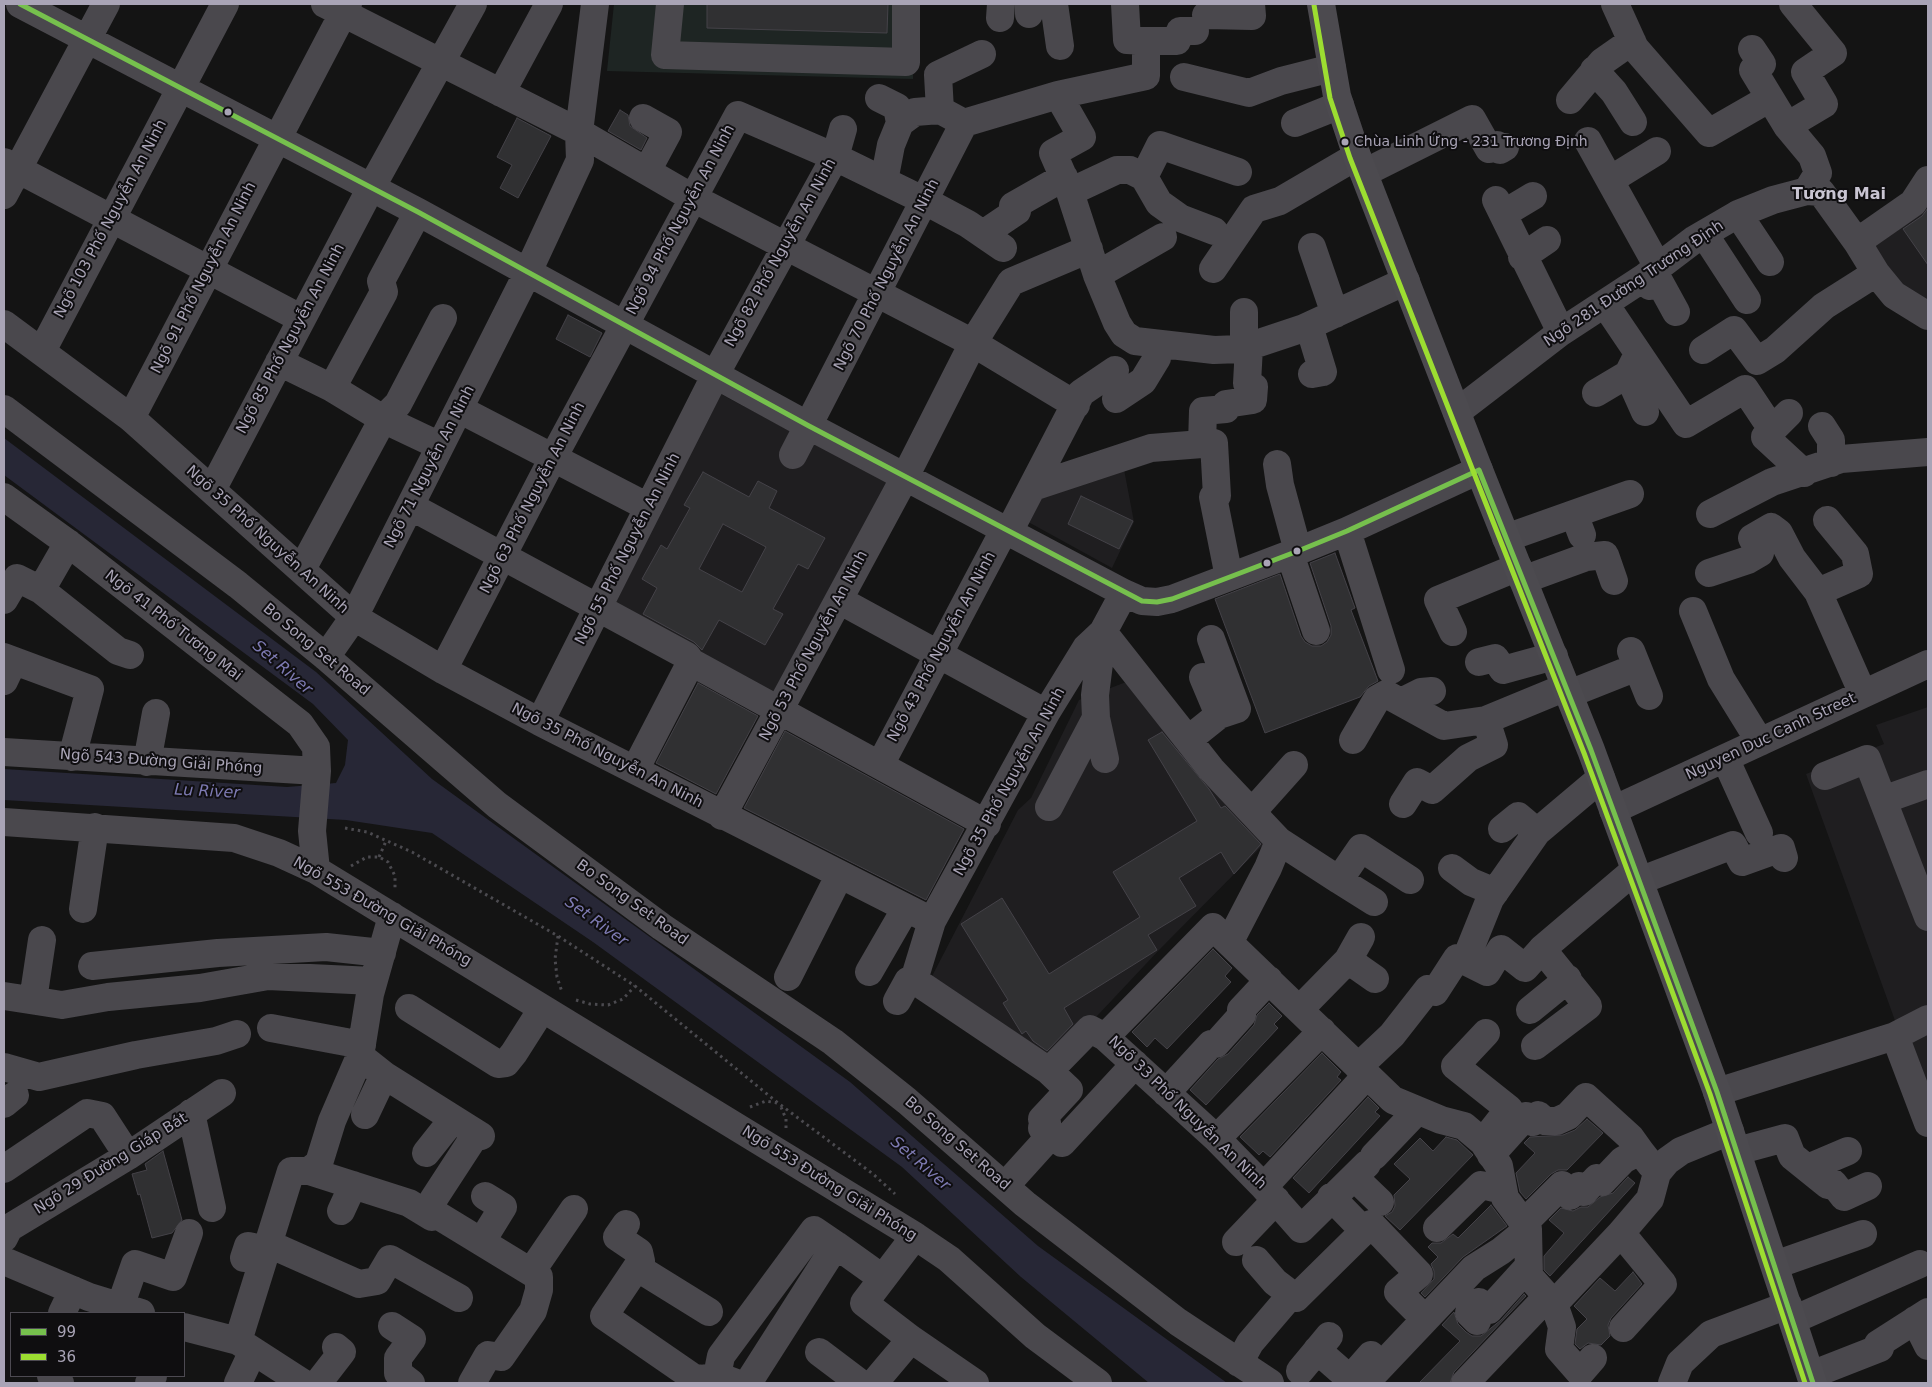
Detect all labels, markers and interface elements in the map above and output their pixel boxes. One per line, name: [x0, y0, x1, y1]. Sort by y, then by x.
unlabelled marker: [223, 107, 233, 117]
street label: Ngõ 103 Phố Nguyễn An Ninh: [51, 117, 171, 321]
street label: Ngõ 94 Phố Nguyễn An Ninh: [623, 122, 739, 318]
place label: Chùa Linh Ứng - 231 Trương Định: [1354, 134, 1588, 150]
marker: Chùa Linh Ứng - 231 Trương Định: [1340, 137, 1350, 147]
street label: Ngõ 82 Phố Nguyễn An Ninh: [722, 156, 840, 350]
street label: Ngõ 70 Phố Nguyễn An Ninh: [831, 176, 943, 374]
street label: Ngõ 91 Phố Nguyễn An Ninh: [148, 179, 260, 377]
district label: Tương Mai: [1792, 185, 1886, 205]
street label: Ngõ 281 Đường Trương Định: [1541, 217, 1727, 351]
street label: Ngõ 85 Phố Nguyễn An Ninh: [233, 241, 349, 437]
street label: Ngõ 71 Nguyễn An Ninh: [381, 383, 479, 551]
street label: Ngõ 63 Phố Nguyễn An Ninh: [477, 399, 589, 597]
street label: Ngõ 55 Phố Nguyễn An Ninh: [572, 450, 684, 648]
street label: Ngõ 35 Phố Nguyễn An Ninh: [182, 462, 352, 618]
unlabelled marker: [1292, 546, 1302, 556]
street label: Ngõ 53 Phố Nguyễn An Ninh: [756, 548, 872, 744]
street label: Ngõ 43 Phố Nguyễn An Ninh: [884, 549, 1000, 745]
unlabelled marker: [1262, 558, 1272, 568]
street label: Ngõ 41 Phố Tương Mai: [101, 567, 245, 685]
street label: Bo Song Set Road: [259, 600, 373, 700]
water label: Set River: [248, 637, 316, 699]
street label: Ngõ 35 Phố Nguyễn An Ninh: [951, 685, 1069, 879]
street label: Nguyen Duc Canh Street: [1683, 690, 1859, 784]
street label: Ngõ 35 Phố Nguyễn An Ninh: [508, 700, 706, 812]
street label: Ngõ 543 Đường Giải Phóng: [59, 746, 263, 778]
water label: Lu River: [174, 781, 240, 803]
street label: Ngõ 553 Đường Giải Phóng: [290, 853, 474, 971]
street label: Bo Song Set Road: [573, 856, 691, 950]
water label: Set River: [561, 893, 631, 951]
street label: Ngõ 33 Phố Nguyễn An Ninh: [1104, 1033, 1270, 1193]
street label: Bo Song Set Road: [901, 1093, 1013, 1195]
street label: Ngõ 29 Đường Giáp Bát: [31, 1109, 191, 1219]
street label: Ngõ 553 Đường Giải Phóng: [738, 1123, 920, 1245]
water label: Set River: [886, 1133, 954, 1195]
legend: [10, 1312, 185, 1377]
text: 99: [57, 1323, 76, 1341]
text: 36: [57, 1348, 76, 1366]

